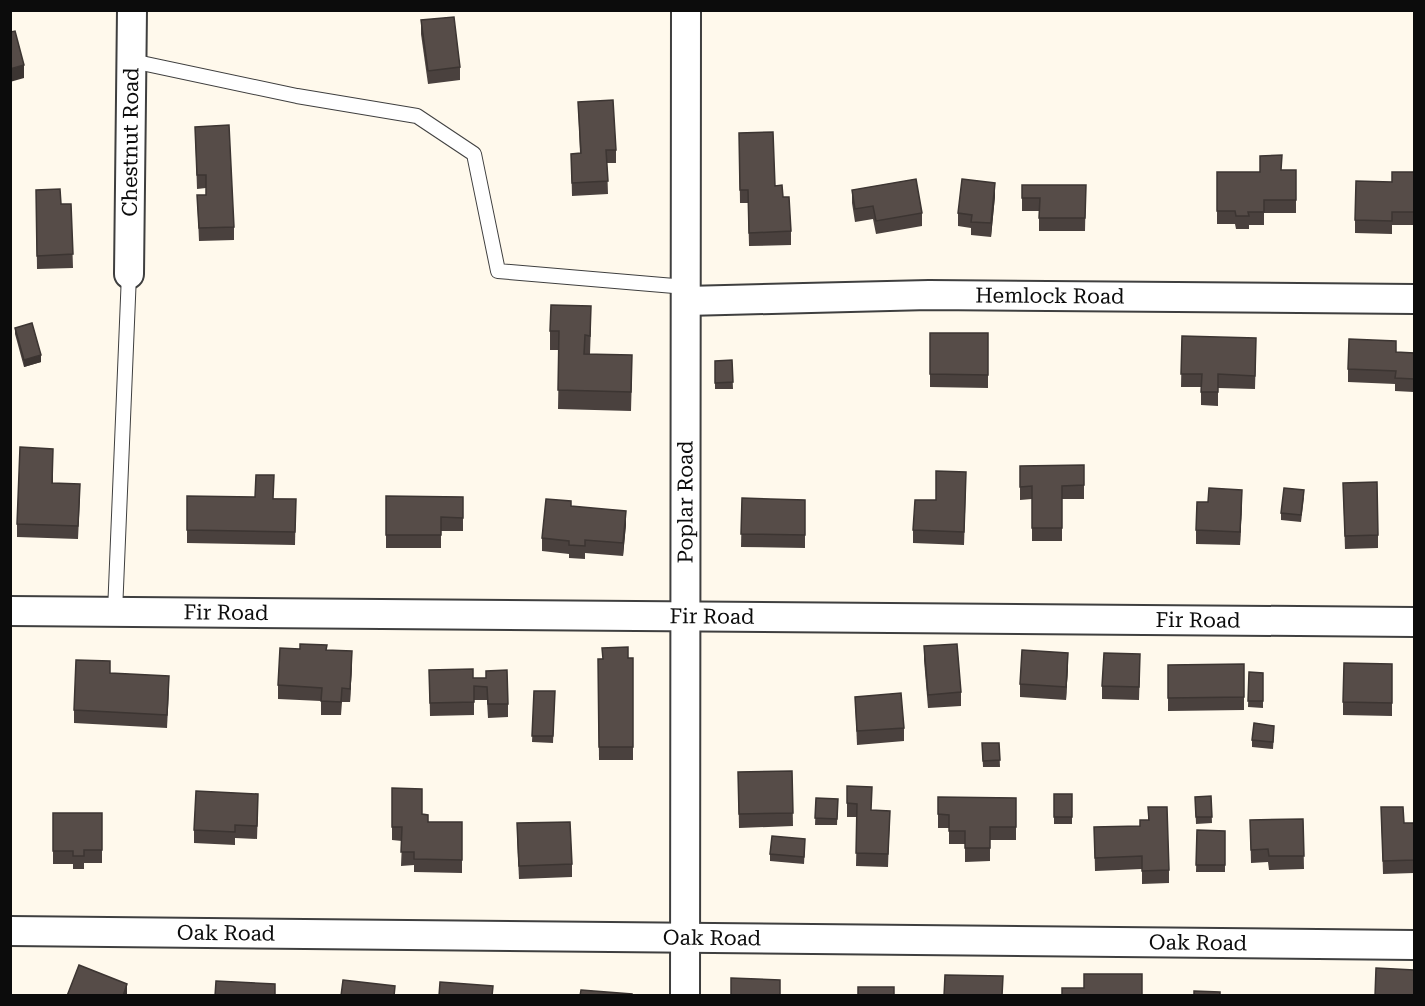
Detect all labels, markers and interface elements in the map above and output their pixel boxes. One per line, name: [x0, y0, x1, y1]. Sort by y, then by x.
street label: Chestnut Road: [118, 67, 143, 217]
street label: Hemlock Road: [975, 283, 1125, 309]
street label: Poplar Road: [673, 440, 698, 564]
street label: Fir Road: [183, 600, 269, 625]
street label: Fir Road: [669, 604, 755, 629]
street label: Fir Road: [1155, 608, 1241, 633]
street label: Oak Road: [177, 921, 276, 946]
street label: Oak Road: [663, 926, 762, 950]
street label: Oak Road: [1149, 930, 1248, 955]

